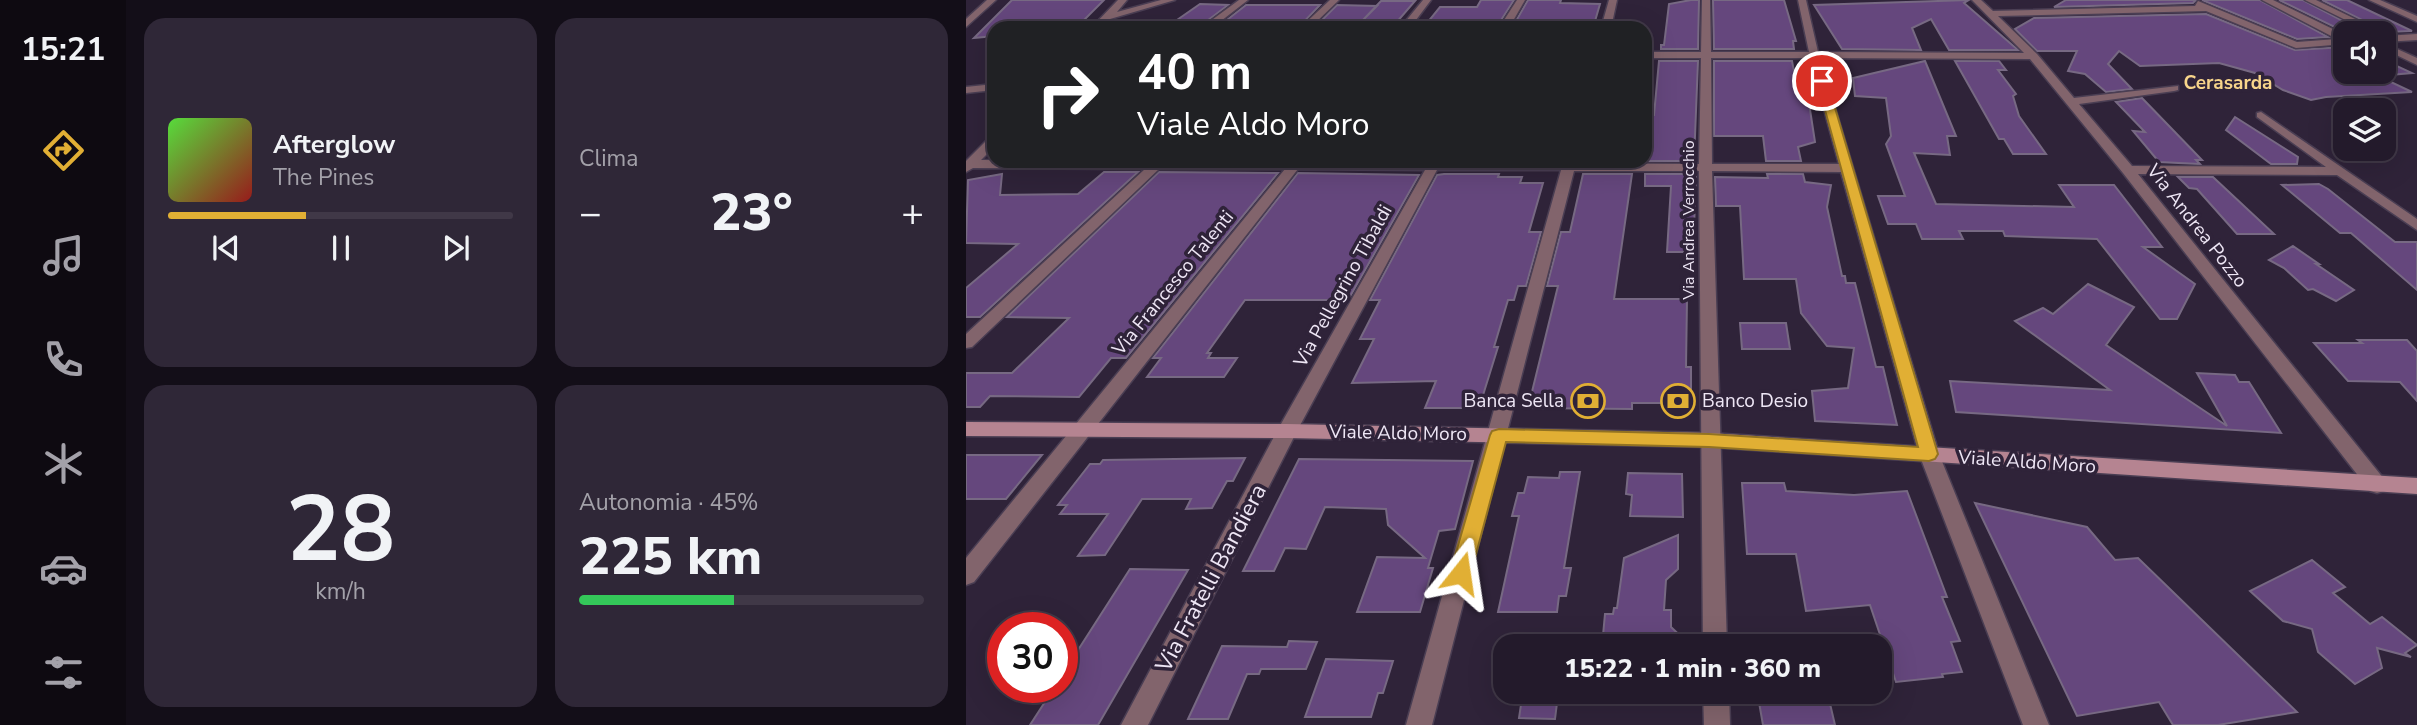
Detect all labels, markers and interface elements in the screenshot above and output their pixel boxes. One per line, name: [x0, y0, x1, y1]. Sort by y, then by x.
map controls: [2333, 21, 2396, 161]
button: sound: [2333, 21, 2396, 84]
text: 15:21: [21, 28, 105, 71]
text: 40 m: [1137, 39, 1252, 106]
icon: right: [1022, 49, 1113, 140]
pin: [1792, 51, 1852, 111]
icon: arrive: [1803, 62, 1841, 100]
district label: Cerasarda: [2183, 70, 2273, 96]
button: layers: [2333, 98, 2396, 161]
text: Viale Aldo Moro: [1137, 103, 1370, 146]
icon: directions: [39, 126, 88, 175]
text: Afterglow: [273, 127, 396, 162]
street label: Via Andrea Verrocchio: [1678, 140, 1700, 301]
text: Clima: [579, 143, 639, 174]
street label: Via Andrea Pozzo: [2140, 158, 2253, 293]
text: The Pines: [273, 162, 374, 193]
text: 23°: [710, 177, 793, 248]
text: −: [579, 188, 602, 239]
text: +: [901, 188, 924, 239]
street label: Via Pellegrino Tibaldi: [1287, 200, 1398, 373]
street label: Via Francesco Talenti: [1106, 205, 1240, 362]
icon: previous: [207, 229, 245, 267]
icon: pause: [322, 229, 360, 267]
icon: next: [437, 229, 475, 267]
icon: music: [39, 231, 88, 280]
icon: phone: [39, 335, 88, 384]
bank icon: Banca Sella: [1569, 382, 1607, 420]
bank icon: Banco Desio: [1659, 382, 1697, 420]
place label: Banca Sella: [1464, 388, 1564, 414]
place label: Banco Desio: [1702, 388, 1808, 414]
street label: Viale Aldo Moro: [1328, 419, 1467, 447]
icon: climate: [39, 439, 88, 488]
street label: Viale Aldo Moro: [1956, 444, 2097, 480]
text: 28: [286, 468, 395, 592]
street label: Via Fratelli Bandiera: [1148, 478, 1274, 678]
text: Autonomia · 45%: [579, 487, 759, 518]
text: 225 km: [579, 521, 762, 592]
position arrow: [1424, 536, 1498, 610]
icon: car: [39, 544, 88, 593]
text: km/h: [315, 576, 366, 607]
speed limit sign: 30: [987, 612, 1078, 703]
icon: filters: [39, 648, 88, 697]
text: 15:22 · 1 min · 360 m: [1564, 651, 1821, 686]

